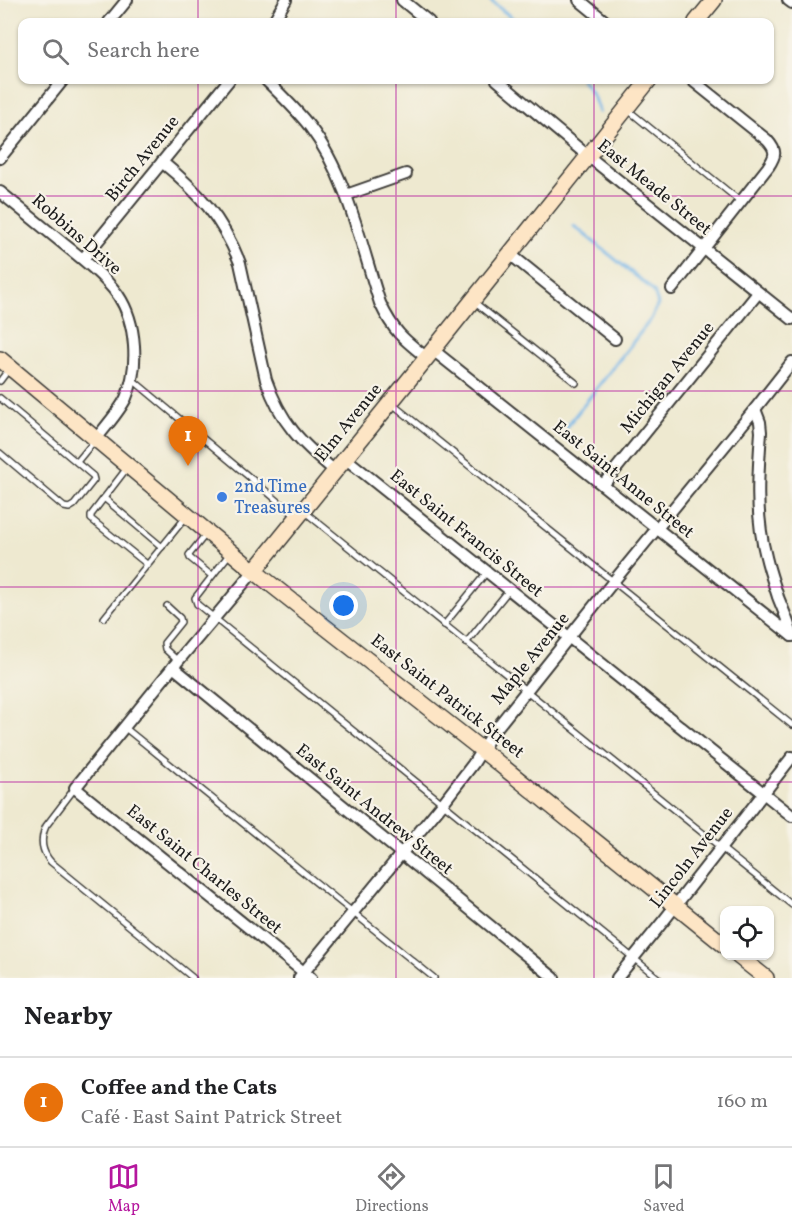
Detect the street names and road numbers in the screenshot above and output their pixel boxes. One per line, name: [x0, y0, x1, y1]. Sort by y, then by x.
street label: Birch Avenue: [100, 110, 186, 208]
street label: East Meade Street: [591, 134, 717, 242]
street label: Robbins Drive: [25, 189, 127, 281]
street label: Michigan Avenue: [615, 317, 721, 439]
street label: Elm Avenue: [310, 378, 388, 468]
street label: East Saint Anne Street: [547, 415, 699, 545]
street label: East Saint Francis Street: [384, 464, 548, 604]
street label: Maple Avenue: [486, 608, 576, 710]
street label: East Saint Patrick Street: [365, 629, 529, 765]
street label: East Saint Andrew Street: [290, 739, 458, 881]
street label: East Saint Charles Street: [121, 799, 287, 941]
street label: Lincoln Avenue: [645, 802, 739, 914]

